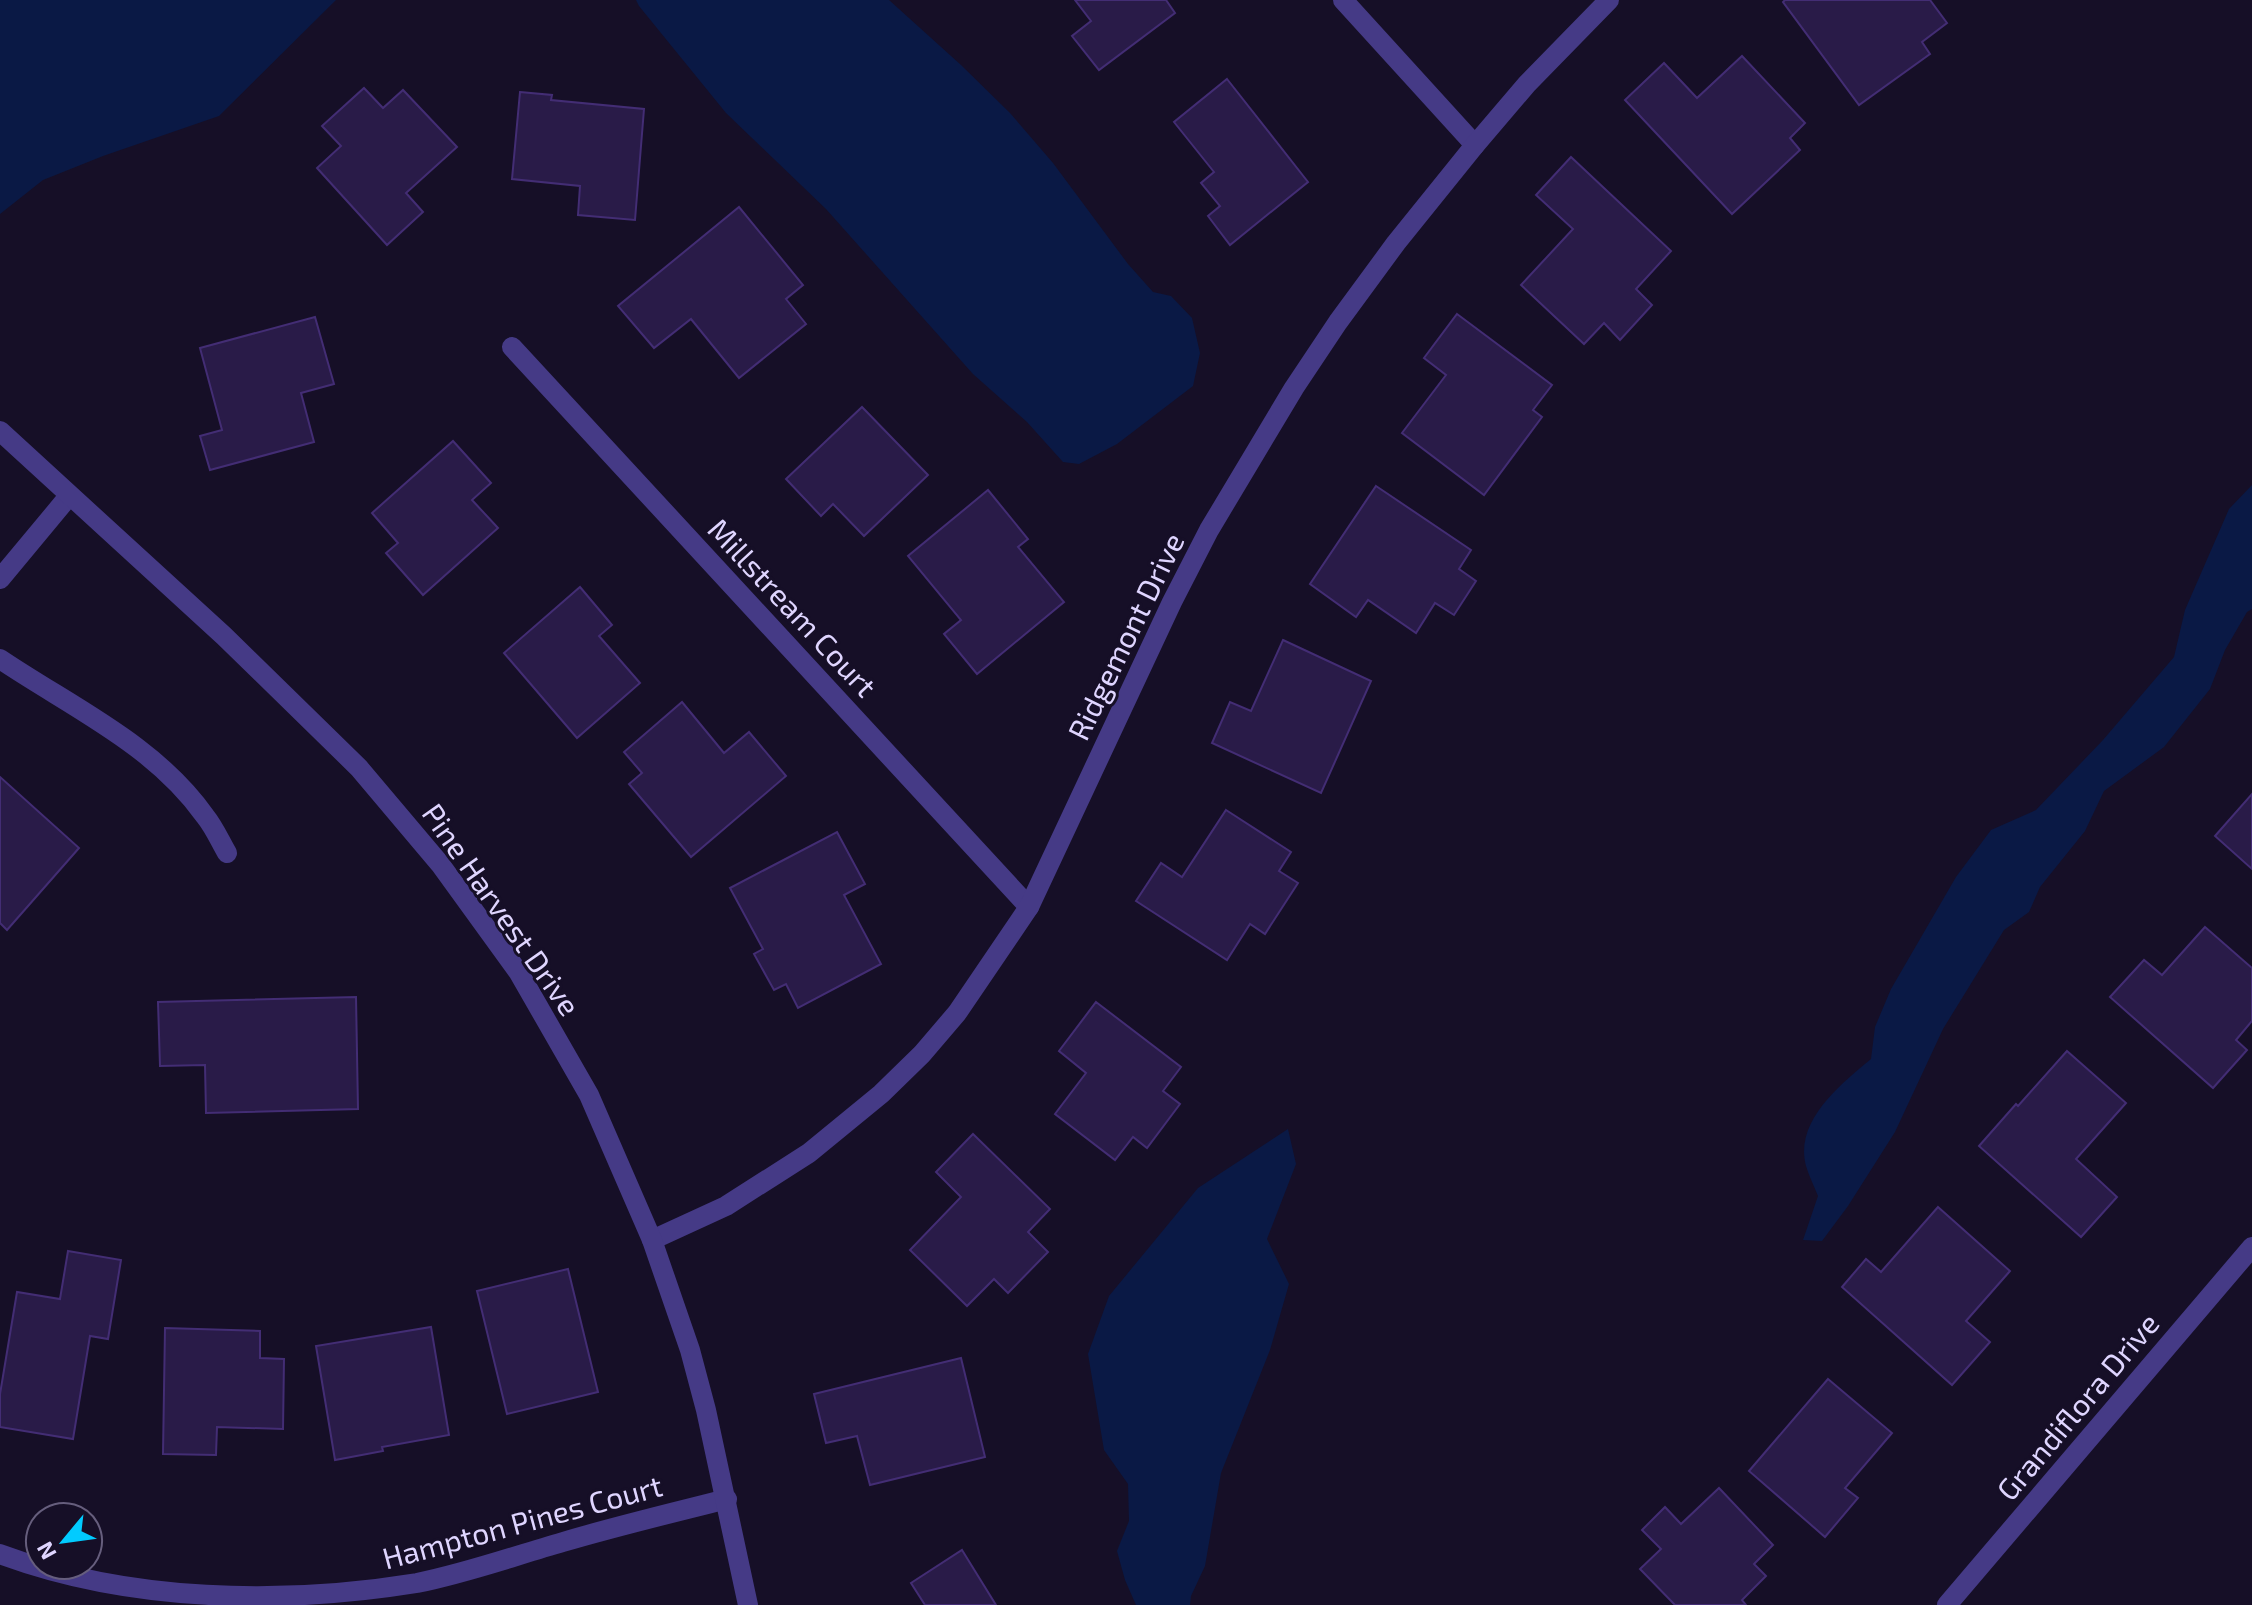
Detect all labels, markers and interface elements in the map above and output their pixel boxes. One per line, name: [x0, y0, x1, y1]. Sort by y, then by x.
street label: Millstream Court: [701, 511, 885, 703]
street label: Ridgemont Drive: [1059, 527, 1191, 745]
street label: Pine Harvest Drive: [415, 796, 589, 1022]
street label: Grandiflora Drive: [1988, 1305, 2166, 1507]
street label: Hampton Pines Court: [378, 1466, 666, 1576]
north arrow: [24, 1501, 104, 1581]
text: N: [30, 1538, 61, 1564]

